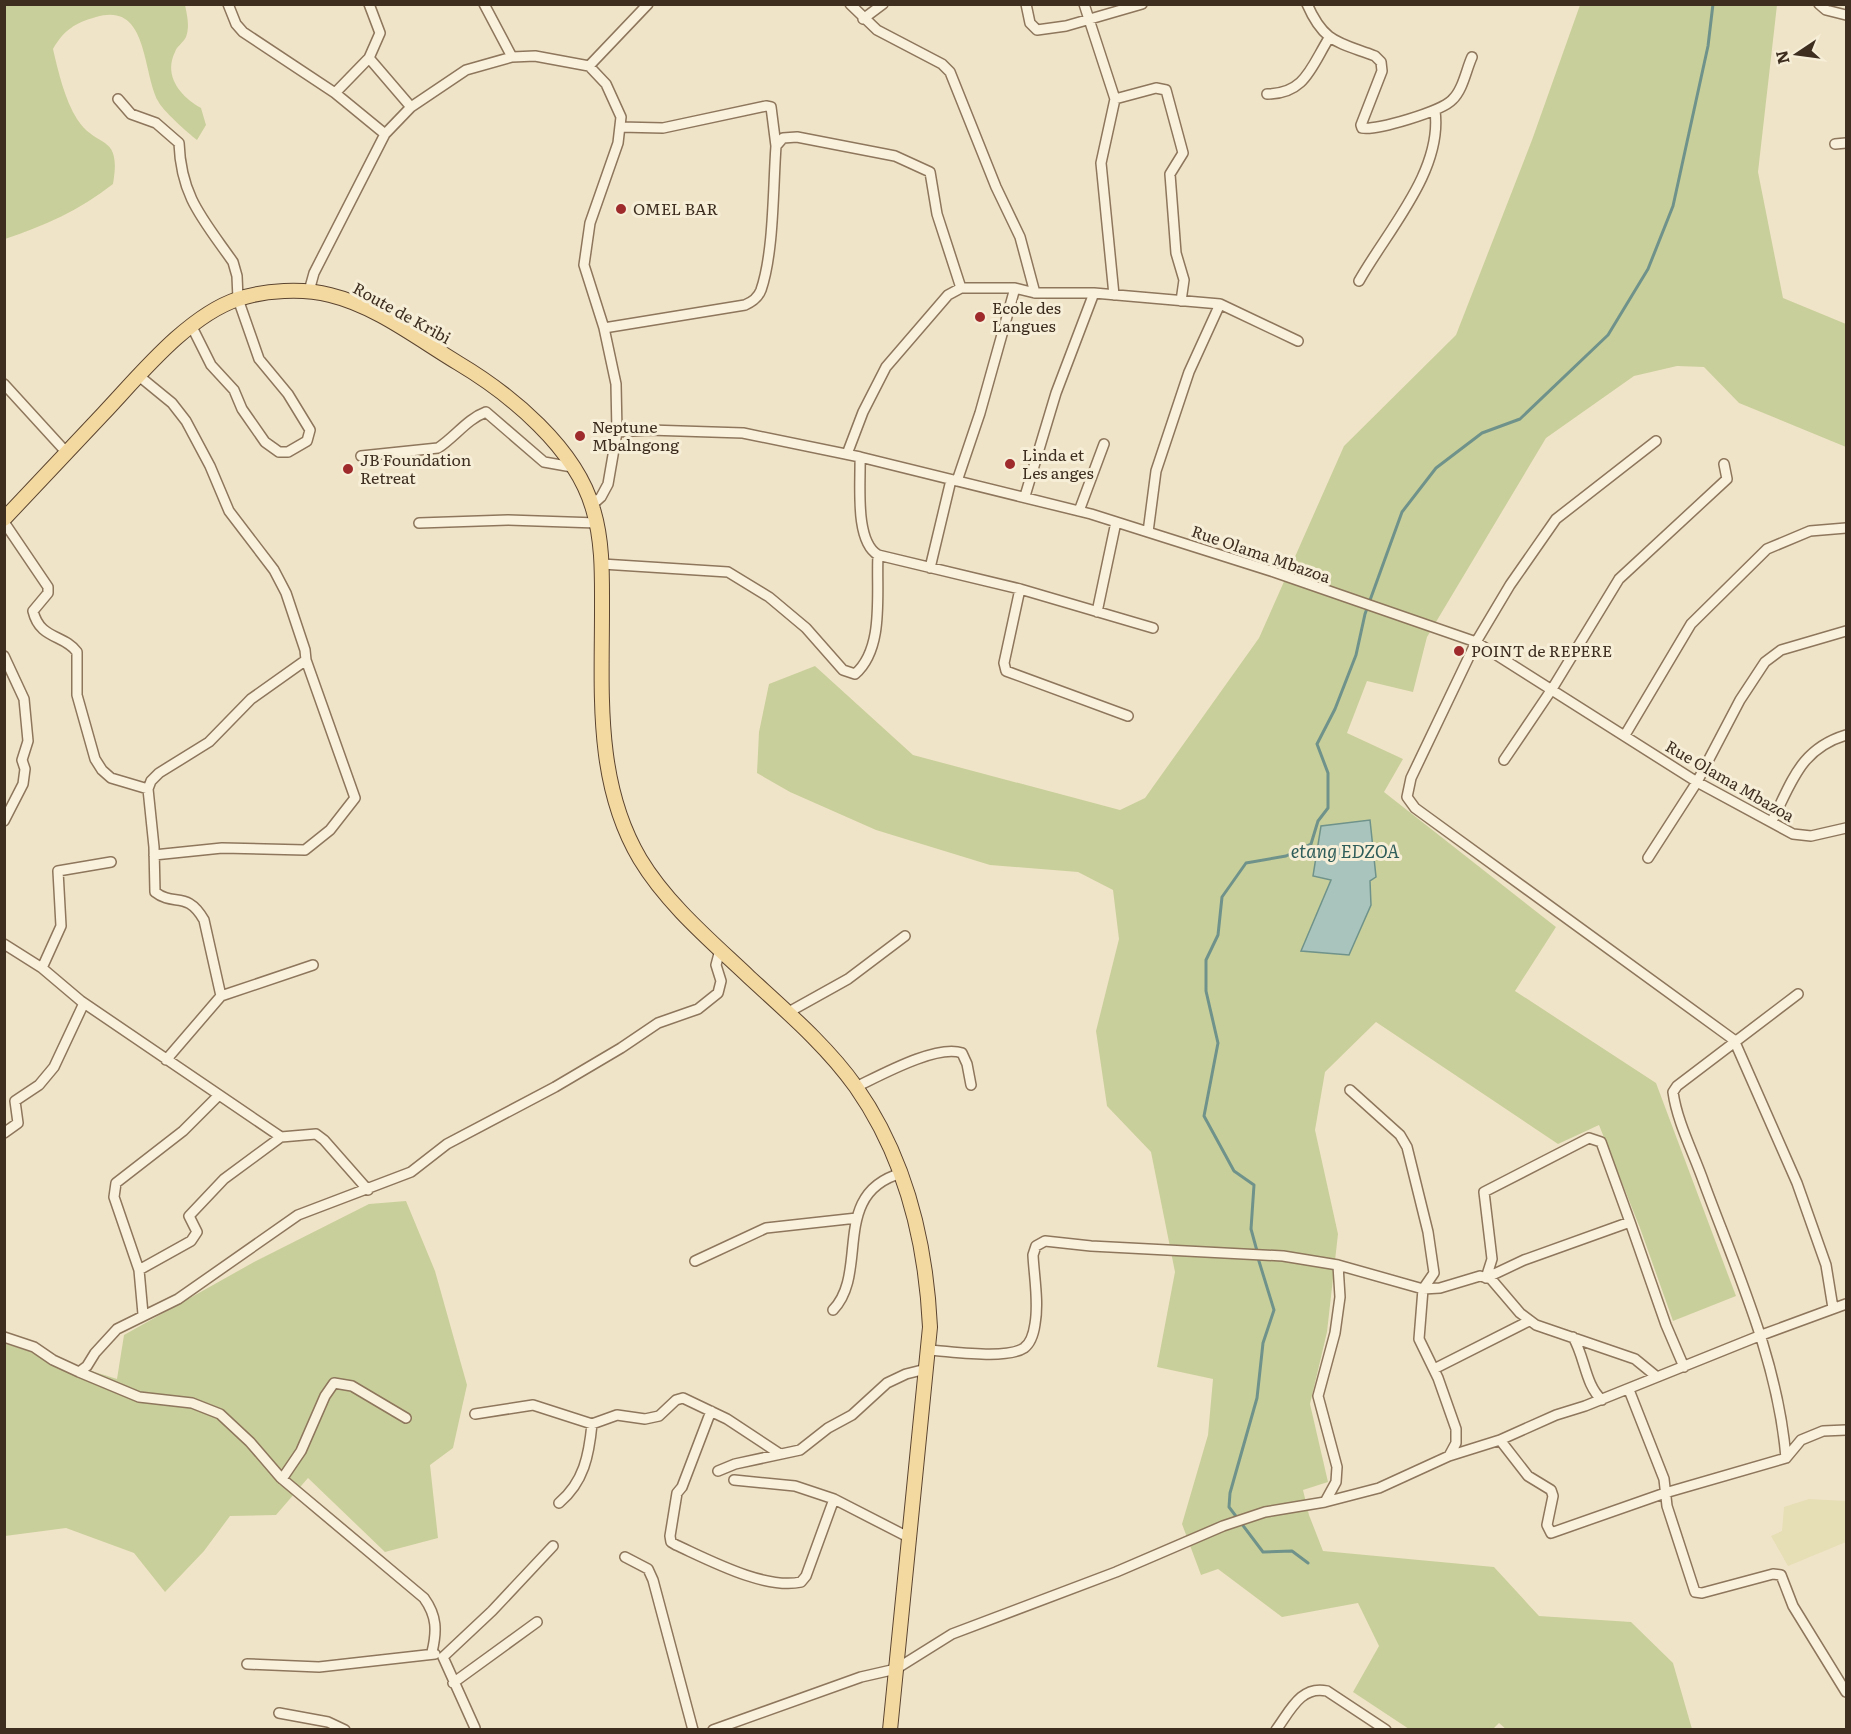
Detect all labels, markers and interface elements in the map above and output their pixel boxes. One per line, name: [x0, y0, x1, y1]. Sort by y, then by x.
north arrow: [1767, 24, 1827, 84]
text: N: [1768, 48, 1795, 67]
place label: OMEL BAR: [633, 196, 719, 220]
marker: OMEL BAR: [614, 202, 628, 216]
street label: Route de Kribi: [349, 275, 456, 349]
place label: Ecole des Langues: [992, 295, 1061, 337]
marker: Ecole des Langues: [973, 310, 987, 324]
place label: Neptune Mbalngong: [592, 414, 679, 456]
marker: Neptune Mbalngong: [573, 429, 587, 443]
place label: Linda et Les anges: [1022, 442, 1094, 484]
place label: JB Foundation Retreat: [360, 447, 472, 489]
marker: Linda et Les anges: [1003, 457, 1017, 471]
marker: JB Foundation Retreat: [341, 462, 355, 476]
street label: Rue Olama Mbazoa: [1189, 518, 1334, 588]
place label: POINT de REPERE: [1471, 638, 1612, 662]
marker: POINT de REPERE: [1452, 644, 1466, 658]
street label: Rue Olama Mbazoa: [1661, 733, 1800, 827]
water label: etang EDZOA: [1291, 837, 1400, 864]

